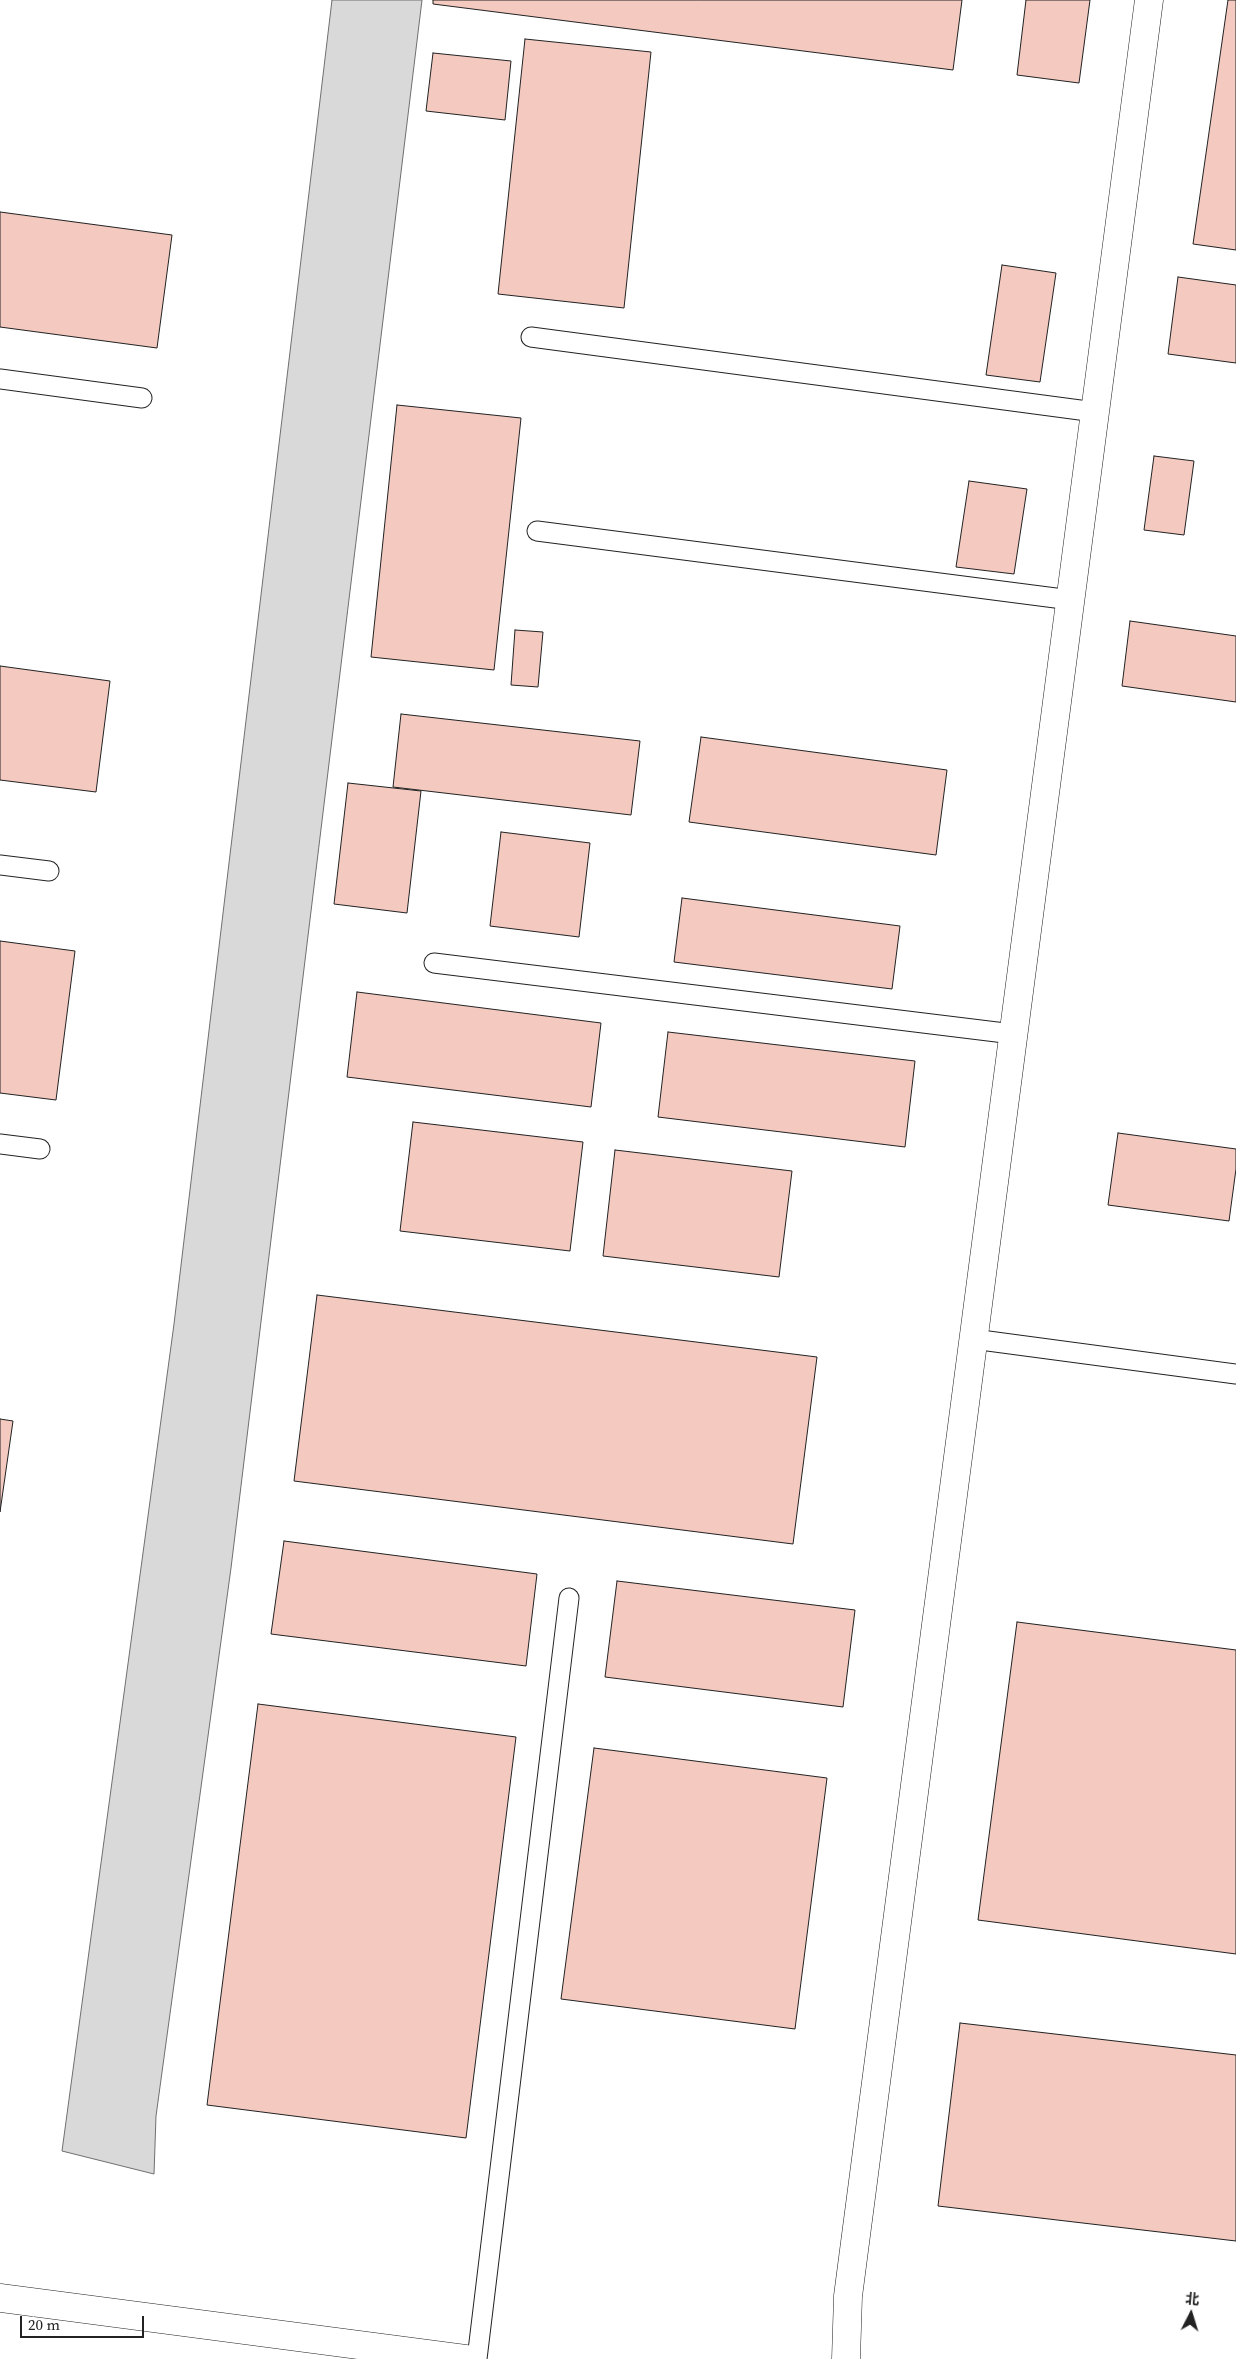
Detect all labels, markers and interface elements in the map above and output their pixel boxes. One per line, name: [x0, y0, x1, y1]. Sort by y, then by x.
text: 北: [1184, 2288, 1200, 2310]
north arrow: [1166, 2289, 1216, 2339]
scale bar: [22, 2306, 146, 2338]
text: 20 m: [28, 2314, 60, 2335]

